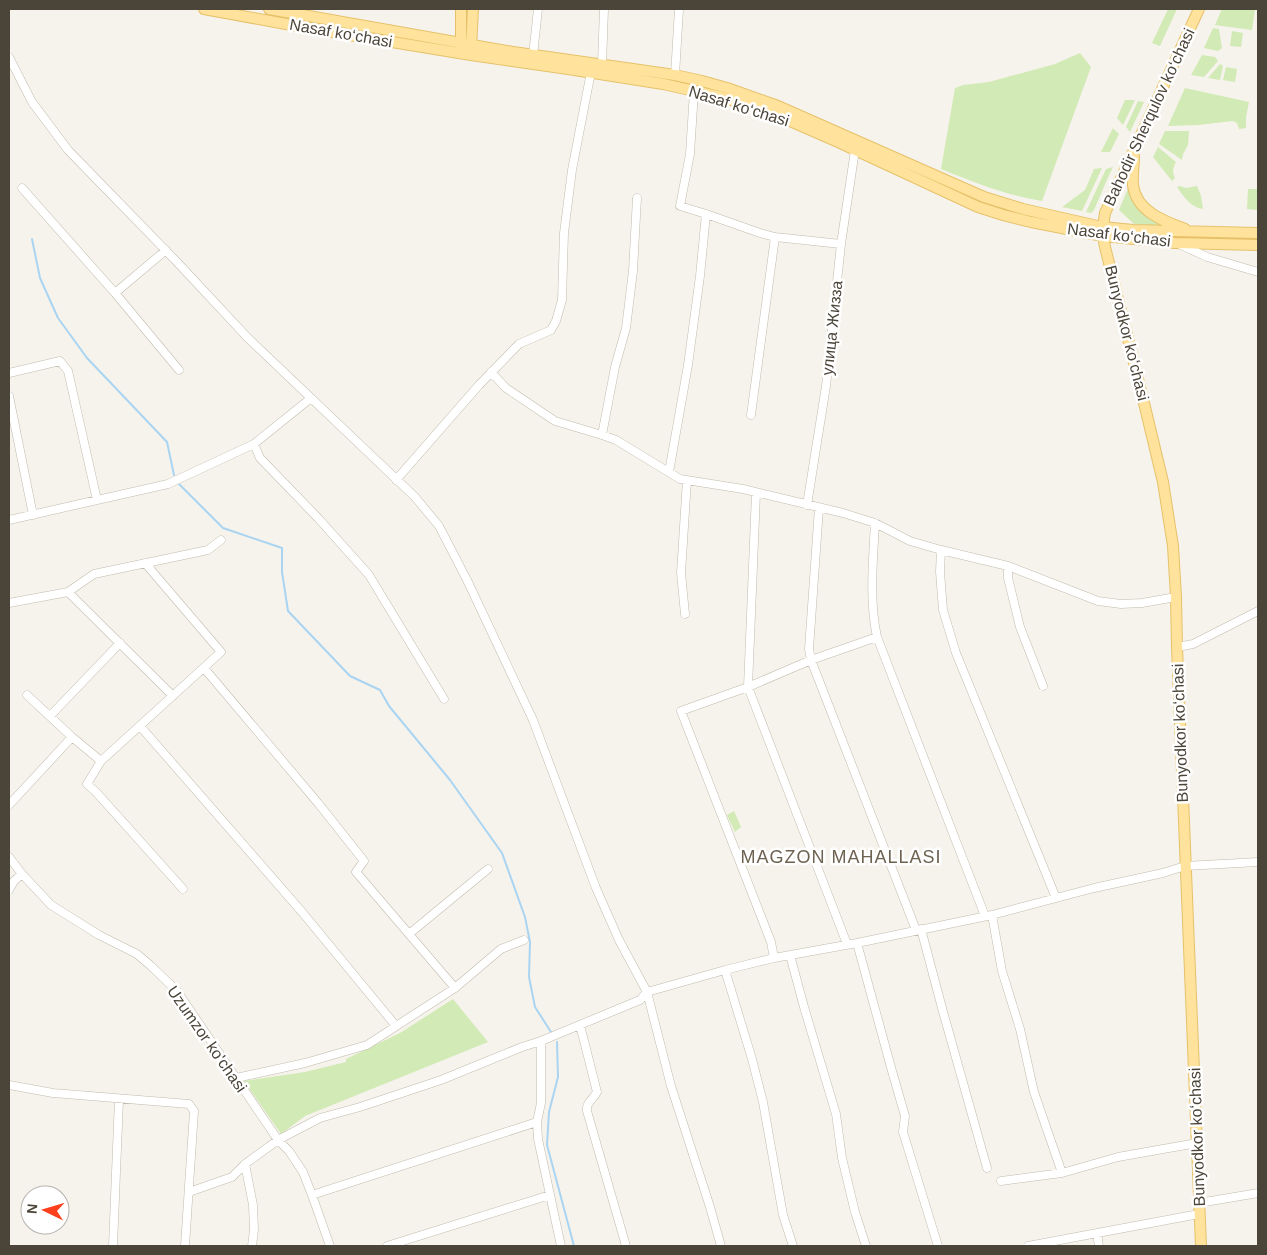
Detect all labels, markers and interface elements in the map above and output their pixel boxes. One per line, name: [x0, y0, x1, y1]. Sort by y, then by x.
street label: Nasaf ko‘chasi: [288, 16, 394, 50]
street label: Bahodir Sherqulov ko‘chasi: [1100, 26, 1198, 208]
street label: Nasaf ko‘chasi: [687, 83, 791, 129]
street label: Nasaf ko‘chasi: [1066, 220, 1172, 250]
street label: Bunyodkor koʻchasi: [1102, 264, 1152, 402]
street label: улица Жизза: [819, 280, 845, 376]
street label: Bunyodkor koʻchasi: [1169, 663, 1191, 803]
district label: MAGZON MAHALLASI: [740, 847, 942, 867]
street label: Uzumzor ko'chasi: [164, 983, 250, 1095]
street label: Bunyodkor koʻchasi: [1186, 1067, 1208, 1207]
north arrow: [20, 1185, 70, 1235]
text: N: [24, 1203, 40, 1215]

